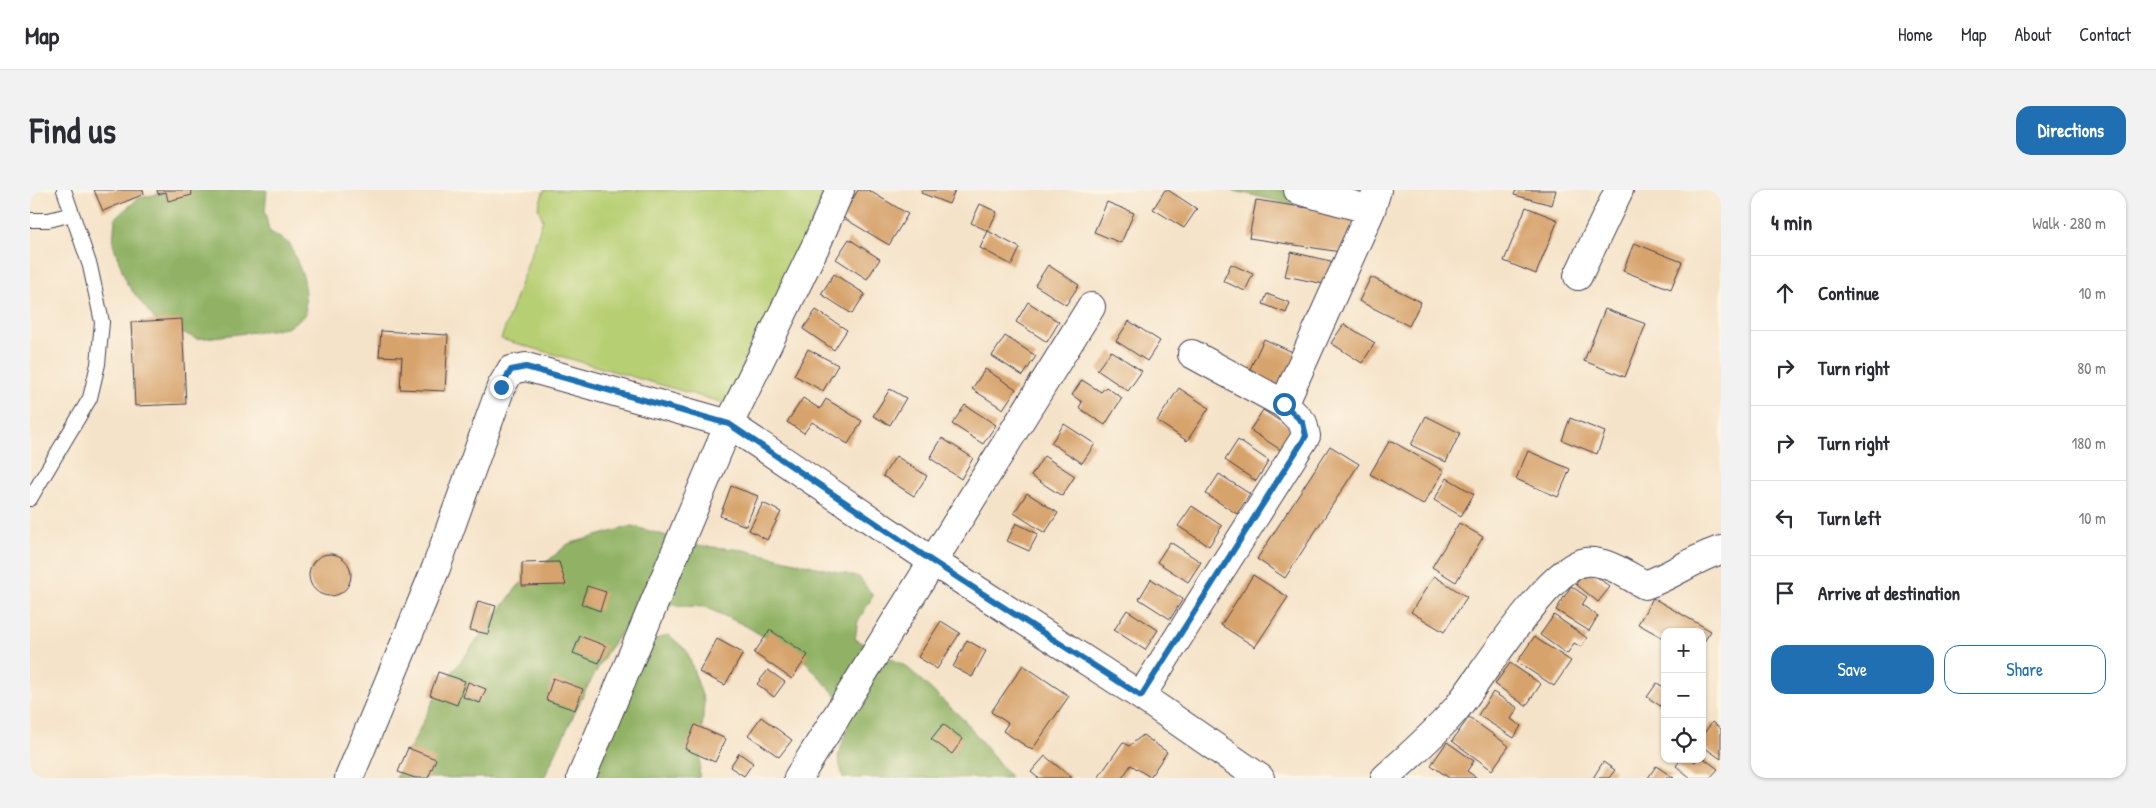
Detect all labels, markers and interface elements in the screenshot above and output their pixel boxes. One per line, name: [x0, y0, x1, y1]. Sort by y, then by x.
text: Map: [25, 19, 59, 51]
text: Home: [1898, 22, 1933, 47]
text: Map: [1961, 22, 1986, 47]
text: About: [2014, 22, 2051, 47]
text: Contact: [2079, 22, 2131, 47]
button: Directions: [2016, 106, 2126, 155]
text: Find us: [30, 107, 116, 154]
text: 4 min: [1771, 208, 1812, 237]
text: Walk · 280 m: [2032, 212, 2106, 234]
icon: ahead: [1771, 279, 1799, 307]
text: Continue: [1818, 280, 1879, 306]
text: 10 m: [2078, 282, 2106, 304]
icon: right: [1771, 354, 1799, 382]
text: Turn right: [1818, 355, 1889, 381]
text: 80 m: [2077, 357, 2106, 379]
route end: [490, 376, 513, 399]
route start: [1273, 393, 1296, 416]
icon: right: [1771, 429, 1799, 457]
text: Turn right: [1818, 430, 1889, 456]
text: 180 m: [2072, 432, 2106, 454]
icon: left: [1771, 504, 1799, 532]
text: Turn left: [1818, 505, 1881, 531]
text: 10 m: [2078, 507, 2106, 529]
icon: arrive: [1771, 579, 1799, 607]
text: Arrive at destination: [1818, 580, 1960, 606]
map controls: [1661, 628, 1706, 763]
button: +: [1661, 628, 1706, 673]
button: Save: [1771, 645, 1934, 694]
button: Share: [1944, 645, 2106, 694]
button: −: [1661, 673, 1706, 718]
button: locate: [1661, 718, 1706, 763]

